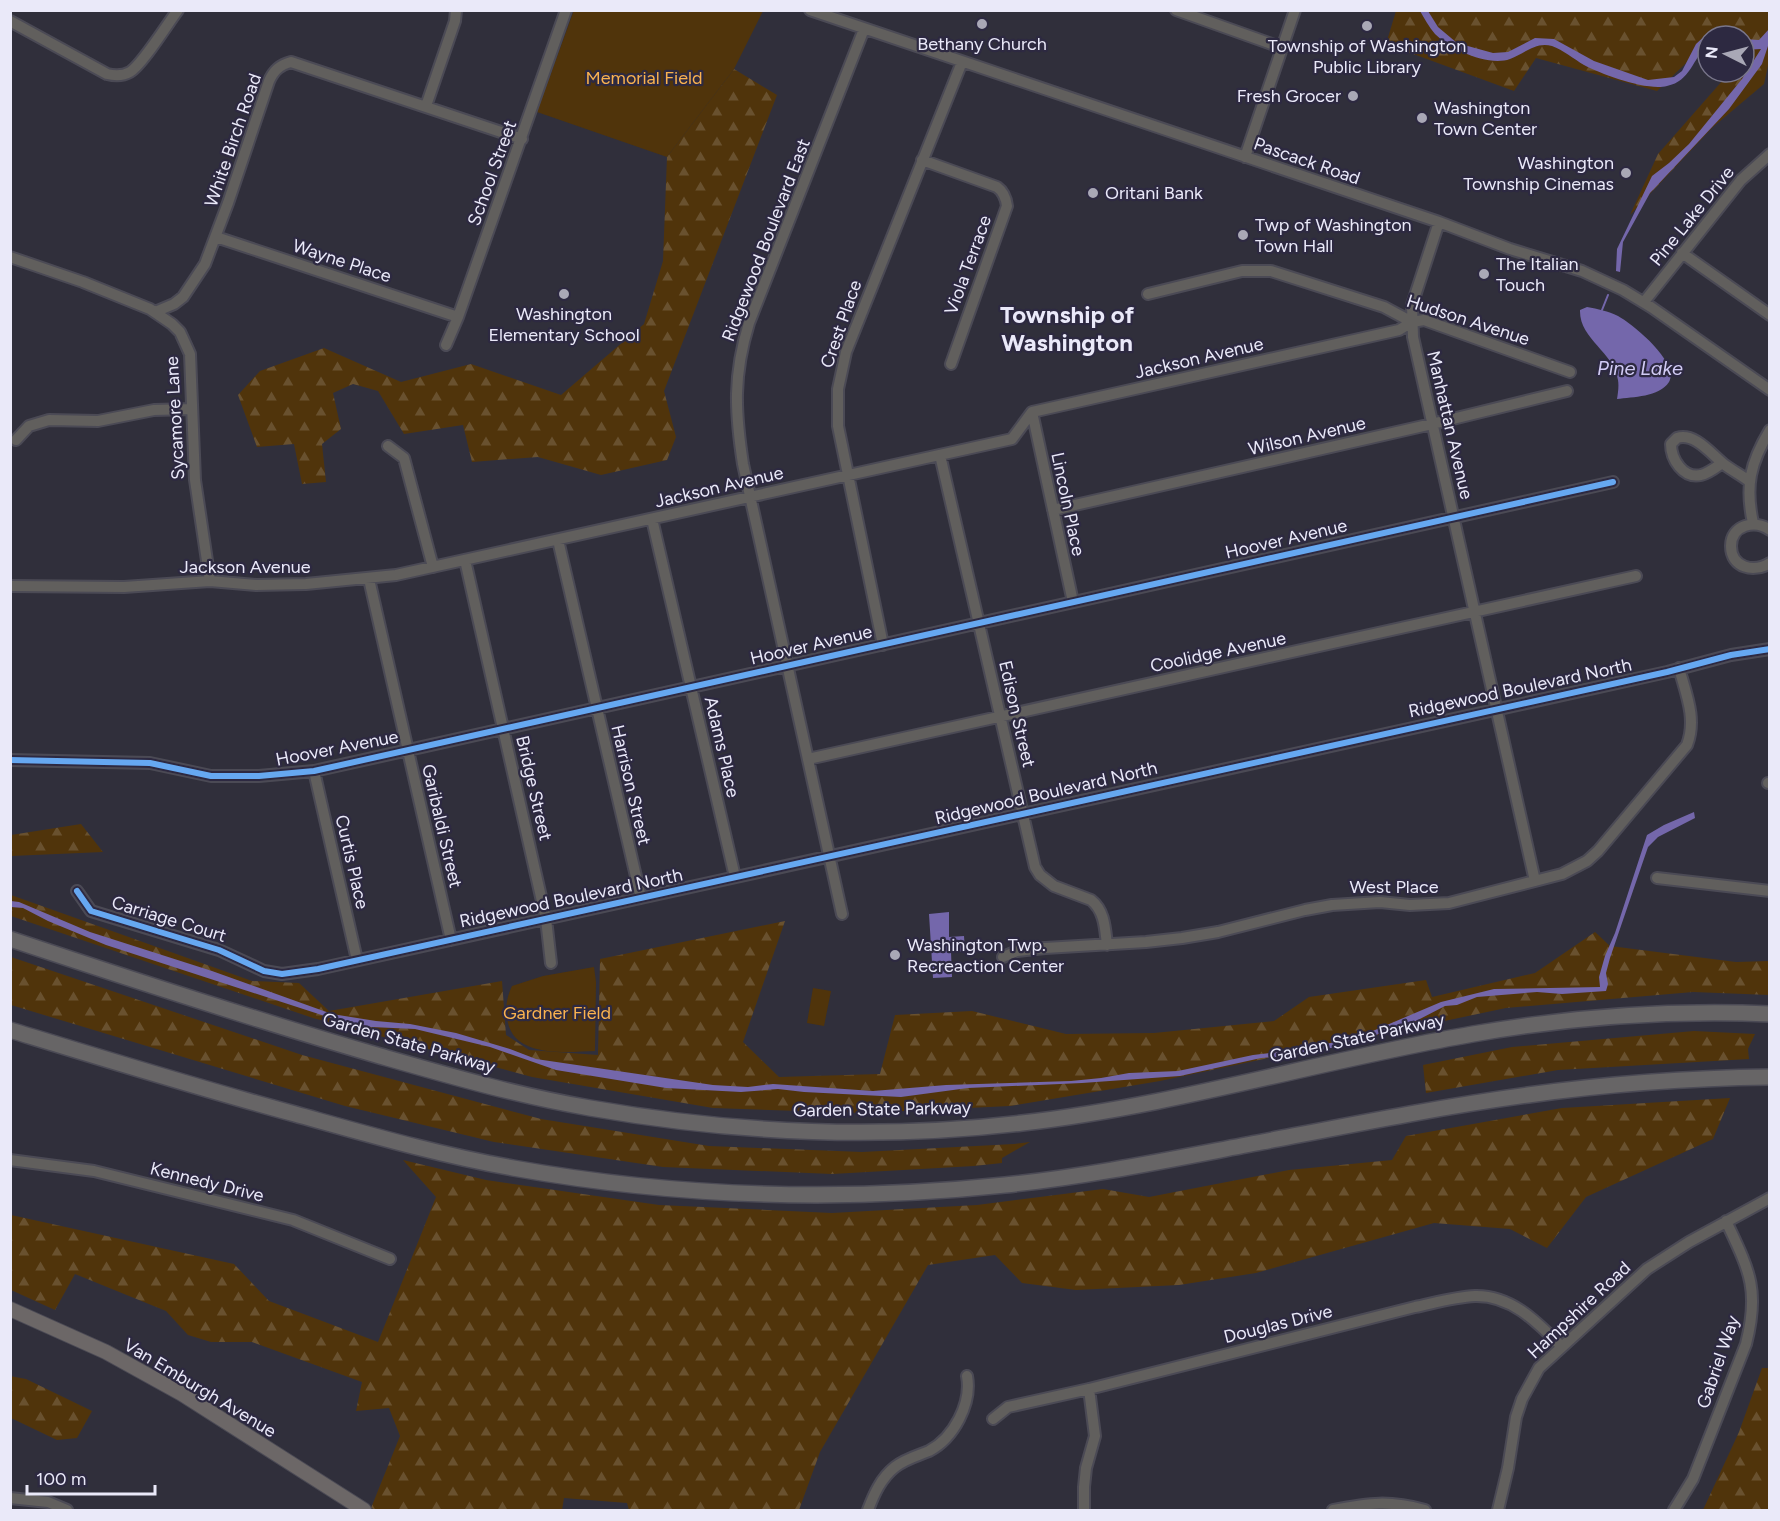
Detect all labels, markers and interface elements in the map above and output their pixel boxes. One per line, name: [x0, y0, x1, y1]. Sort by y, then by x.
marker: Bethany Church: [975, 17, 989, 31]
marker: Township of Washington Public Library: [1360, 19, 1374, 33]
north arrow: [1696, 24, 1756, 84]
place label: Bethany Church: [917, 33, 1047, 55]
place label: Township of Washington Public Library: [1268, 35, 1466, 78]
text: N: [1701, 45, 1722, 60]
park label: Memorial Field: [586, 67, 702, 89]
street label: White Birch Road: [200, 70, 266, 210]
place label: Fresh Grocer: [1237, 85, 1341, 107]
marker: Fresh Grocer: [1346, 89, 1360, 103]
place label: Washington Town Center: [1434, 97, 1537, 140]
marker: Washington Town Center: [1415, 111, 1429, 125]
street label: School Street: [463, 117, 521, 229]
street label: Pascack Road: [1251, 133, 1363, 189]
street label: Ridgewood Boulevard East: [717, 135, 815, 344]
place label: Washington Township Cinemas: [1463, 152, 1614, 195]
street label: Pine Lake Drive: [1645, 162, 1739, 270]
marker: Washington Township Cinemas: [1619, 166, 1633, 180]
place label: Oritani Bank: [1105, 182, 1203, 204]
marker: Oritani Bank: [1086, 186, 1100, 200]
street label: Viola Terrace: [940, 212, 996, 318]
place label: Twp of Washington Town Hall: [1255, 214, 1412, 257]
marker: Twp of Washington Town Hall: [1236, 228, 1250, 242]
street label: Wayne Place: [290, 235, 394, 287]
place label: The Italian Touch: [1496, 253, 1578, 296]
marker: The Italian Touch: [1477, 267, 1491, 281]
street label: Crest Place: [816, 277, 866, 371]
marker: Washington Elementary School: [557, 287, 571, 301]
street label: Hudson Avenue: [1404, 290, 1533, 350]
district label: Township of Washington: [1000, 300, 1135, 357]
place label: Washington Elementary School: [488, 303, 640, 346]
street label: Jackson Avenue: [1133, 332, 1266, 383]
street label: Manhattan Avenue: [1422, 349, 1478, 502]
street label: Sycamore Lane: [161, 355, 189, 480]
water label: Pine Lake: [1597, 356, 1683, 380]
street label: Wilson Avenue: [1246, 412, 1368, 460]
street label: Lincoln Place: [1046, 450, 1090, 558]
street label: Jackson Avenue: [653, 461, 786, 512]
street label: Hoover Avenue: [1223, 514, 1349, 564]
street label: Jackson Avenue: [179, 556, 311, 578]
street label: Hoover Avenue: [748, 620, 874, 670]
street label: Coolidge Avenue: [1148, 627, 1288, 677]
street label: Ridgewood Boulevard North: [1406, 654, 1634, 722]
street label: Edison Street: [994, 658, 1040, 770]
street label: Adams Place: [700, 694, 744, 800]
street label: Harrison Street: [606, 723, 656, 847]
street label: Hoover Avenue: [274, 725, 400, 771]
street label: Bridge Street: [511, 733, 557, 843]
street label: Ridgewood Boulevard North: [933, 757, 1159, 829]
street label: Garibaldi Street: [417, 762, 467, 890]
street label: Curtis Place: [330, 813, 374, 911]
street label: Ridgewood Boulevard North: [457, 864, 685, 932]
street label: West Place: [1349, 876, 1439, 898]
street label: Carriage Court: [109, 891, 229, 947]
place label: Washington Twp. Recreaction Center: [907, 934, 1064, 977]
marker: Washington Twp. Recreaction Center: [888, 948, 902, 962]
park label: Gardner Field: [503, 1002, 611, 1024]
street label: Garden State Parkway: [320, 1008, 498, 1078]
street label: Garden State Parkway: [1267, 1009, 1447, 1067]
street label: Garden State Parkway: [793, 1096, 972, 1122]
street label: Kennedy Drive: [148, 1157, 266, 1207]
street label: Hampshire Road: [1523, 1257, 1635, 1363]
street label: Douglas Drive: [1221, 1300, 1335, 1348]
street label: Gabriel Way: [1692, 1312, 1744, 1411]
street label: Van Emburgh Avenue: [120, 1334, 280, 1442]
scale bar: [27, 1458, 154, 1496]
text: 100 m: [36, 1468, 86, 1490]

